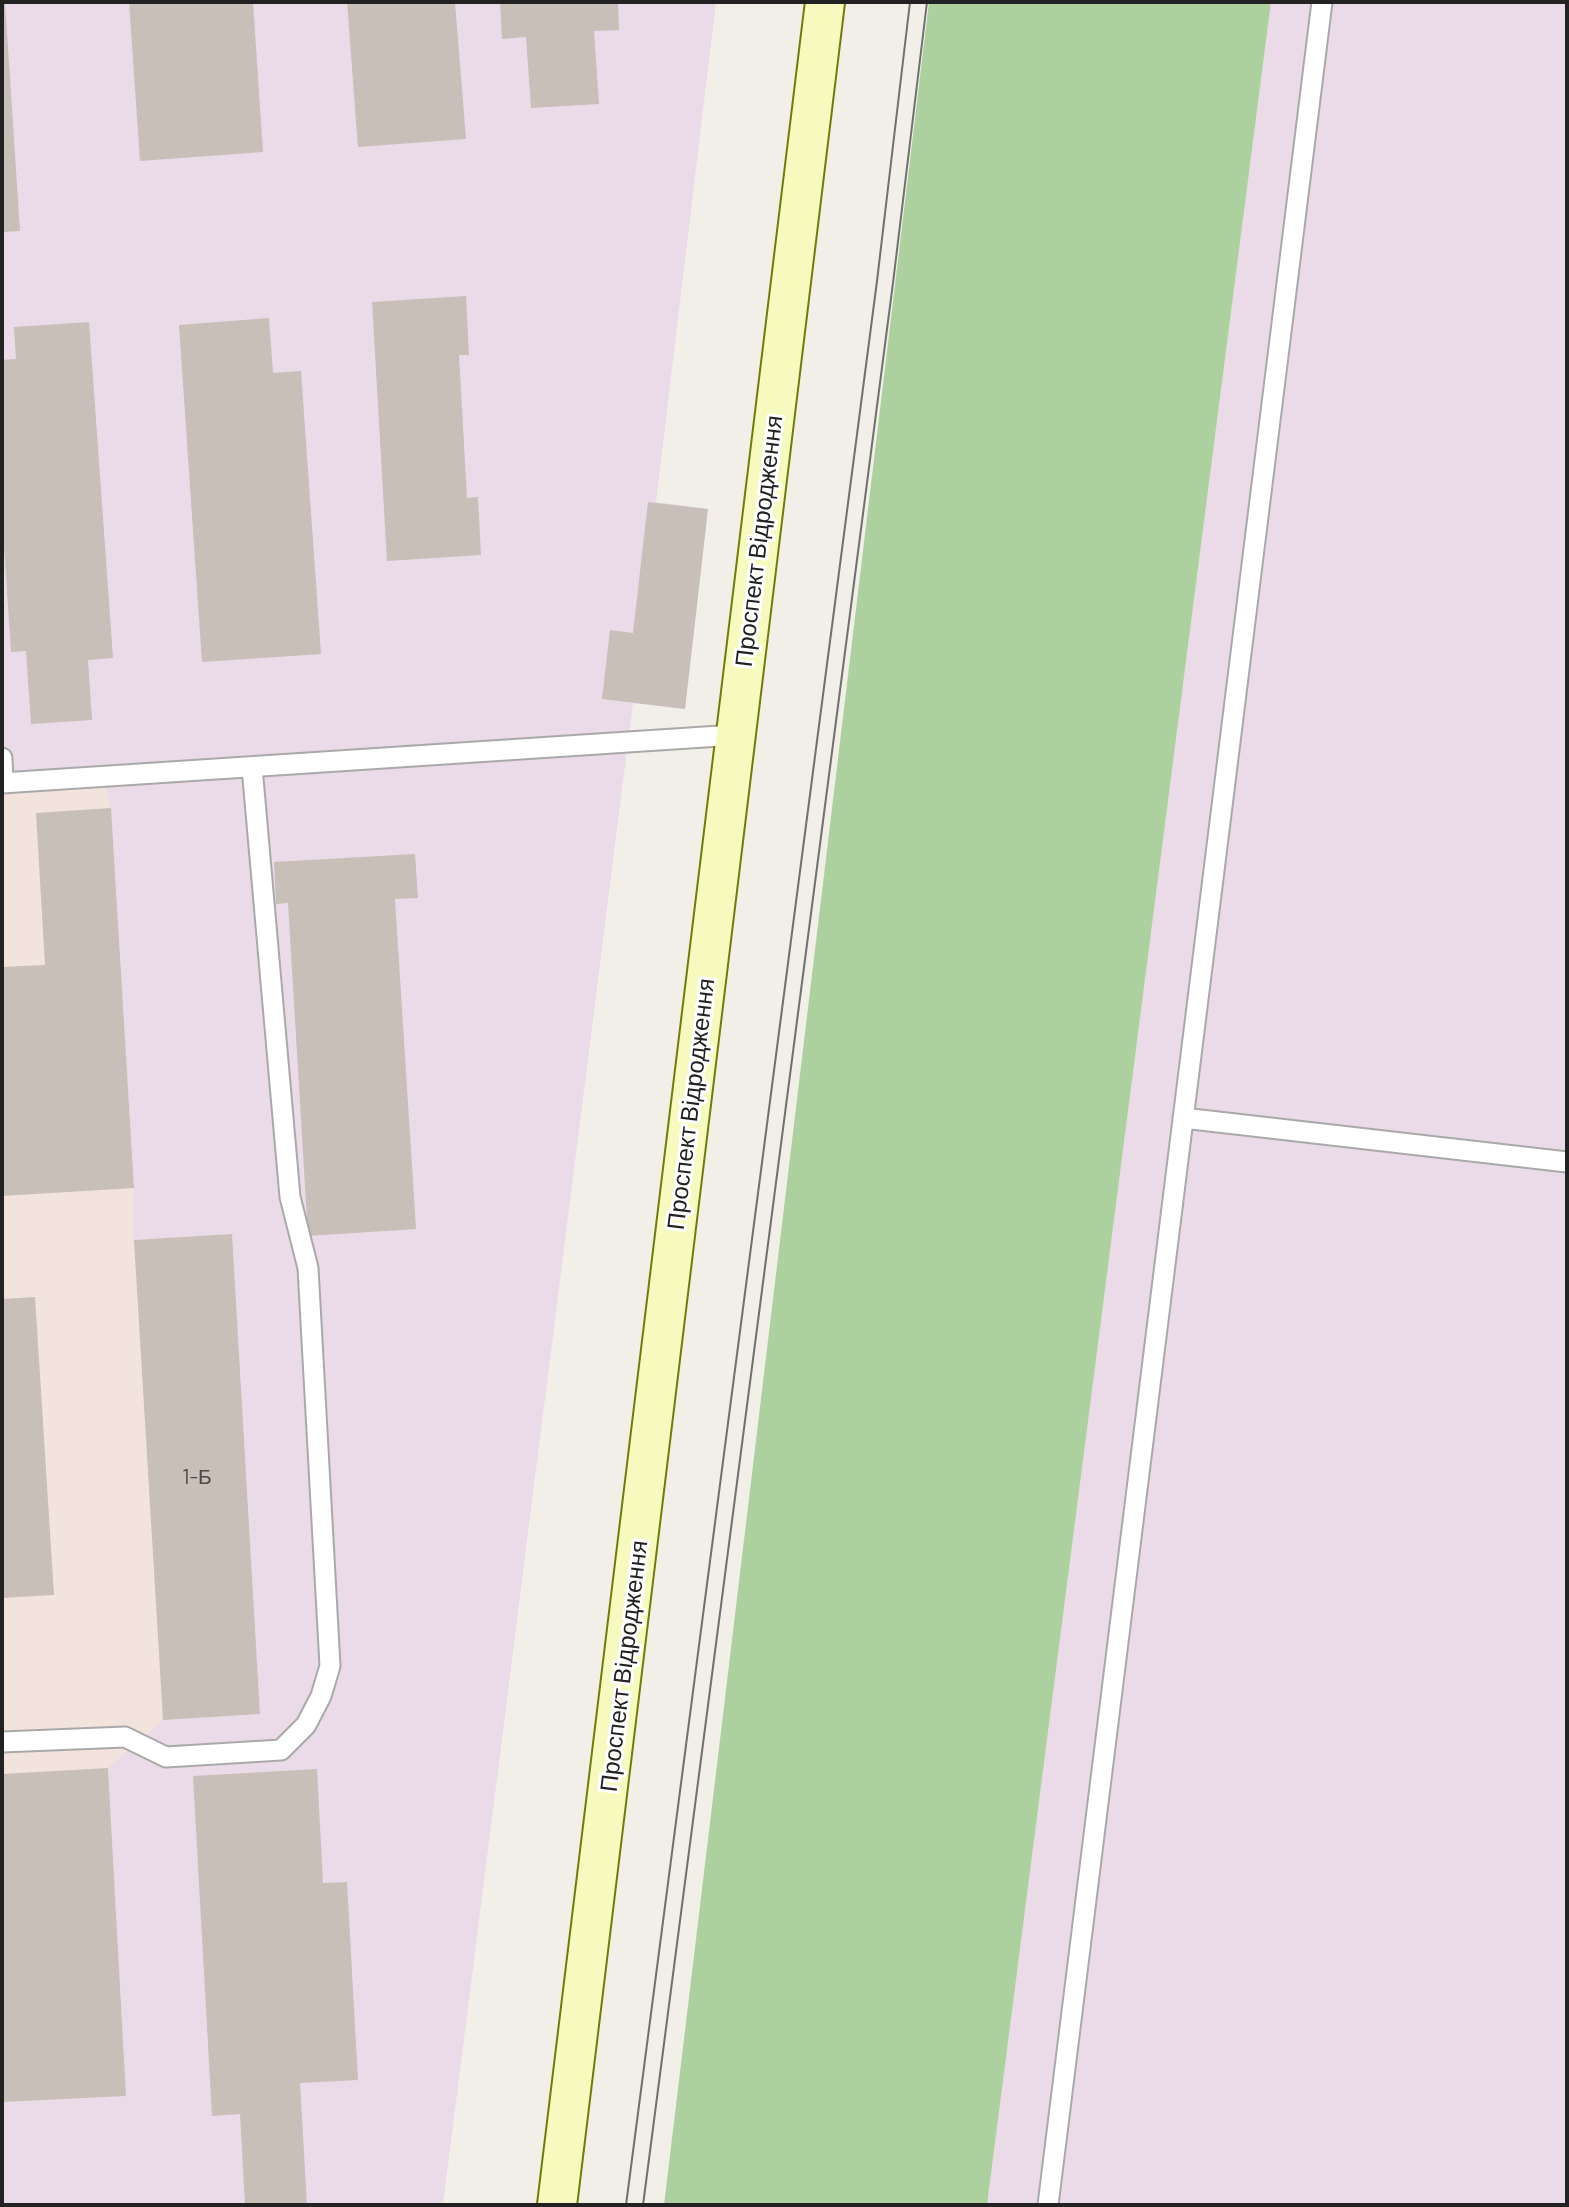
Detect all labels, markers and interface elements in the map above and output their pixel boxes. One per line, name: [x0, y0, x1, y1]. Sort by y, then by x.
street label: Проспект Відродження: [729, 414, 789, 668]
street label: Проспект Відродження: [661, 977, 721, 1231]
house number: 1-Б: [182, 1464, 212, 1490]
street label: Проспект Відродження: [594, 1539, 654, 1793]

